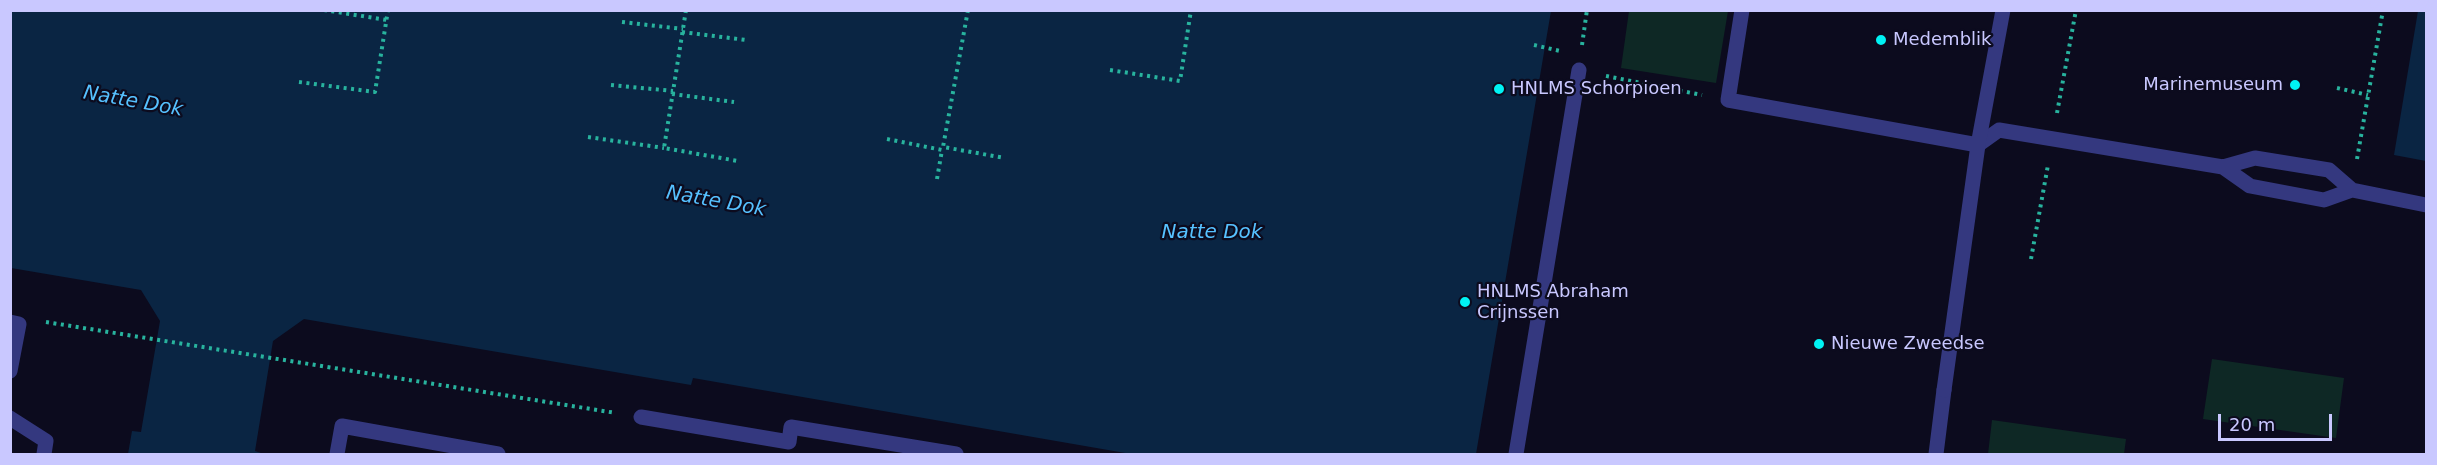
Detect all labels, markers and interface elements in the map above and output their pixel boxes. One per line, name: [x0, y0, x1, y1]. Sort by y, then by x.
place label: Medemblik: [1893, 29, 1991, 51]
marker: Medemblik: [1874, 33, 1888, 47]
place label: Marinemuseum: [2143, 74, 2283, 96]
place label: HNLMS Schorpioen: [1511, 78, 1682, 100]
marker: Marinemuseum: [2288, 78, 2302, 92]
water label: Natte Dok: [81, 81, 185, 123]
marker: HNLMS Schorpioen: [1492, 82, 1506, 96]
water label: Natte Dok: [664, 181, 768, 223]
water label: Natte Dok: [1162, 221, 1262, 245]
place label: HNLMS Abraham Crijnssen: [1477, 281, 1629, 324]
marker: HNLMS Abraham Crijnssen: [1458, 295, 1472, 309]
place label: Nieuwe Zweedse: [1831, 333, 1985, 355]
marker: Nieuwe Zweedse: [1812, 337, 1826, 351]
scale bar: [2221, 402, 2335, 440]
text: 20 m: [2229, 414, 2275, 435]

